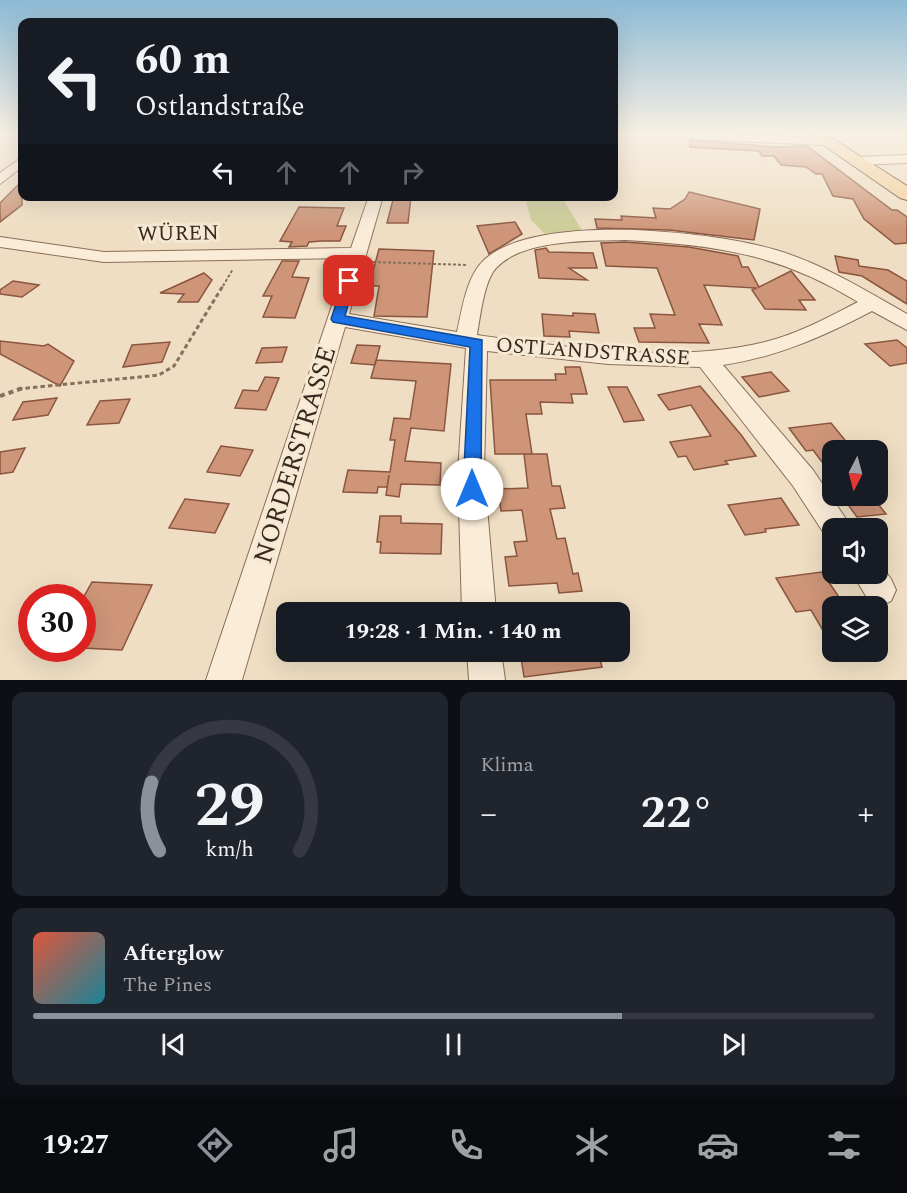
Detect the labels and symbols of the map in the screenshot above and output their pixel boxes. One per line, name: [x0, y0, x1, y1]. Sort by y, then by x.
street label: WÜREN: [137, 217, 219, 251]
pin: [323, 255, 374, 306]
street label: OSTLANDSTRASSE: [495, 329, 691, 375]
street label: NORDERSTRASSE: [243, 341, 347, 569]
north arrow: [822, 440, 888, 506]
position arrow: [440, 457, 504, 521]
speed limit sign: 30: [18, 584, 96, 662]

